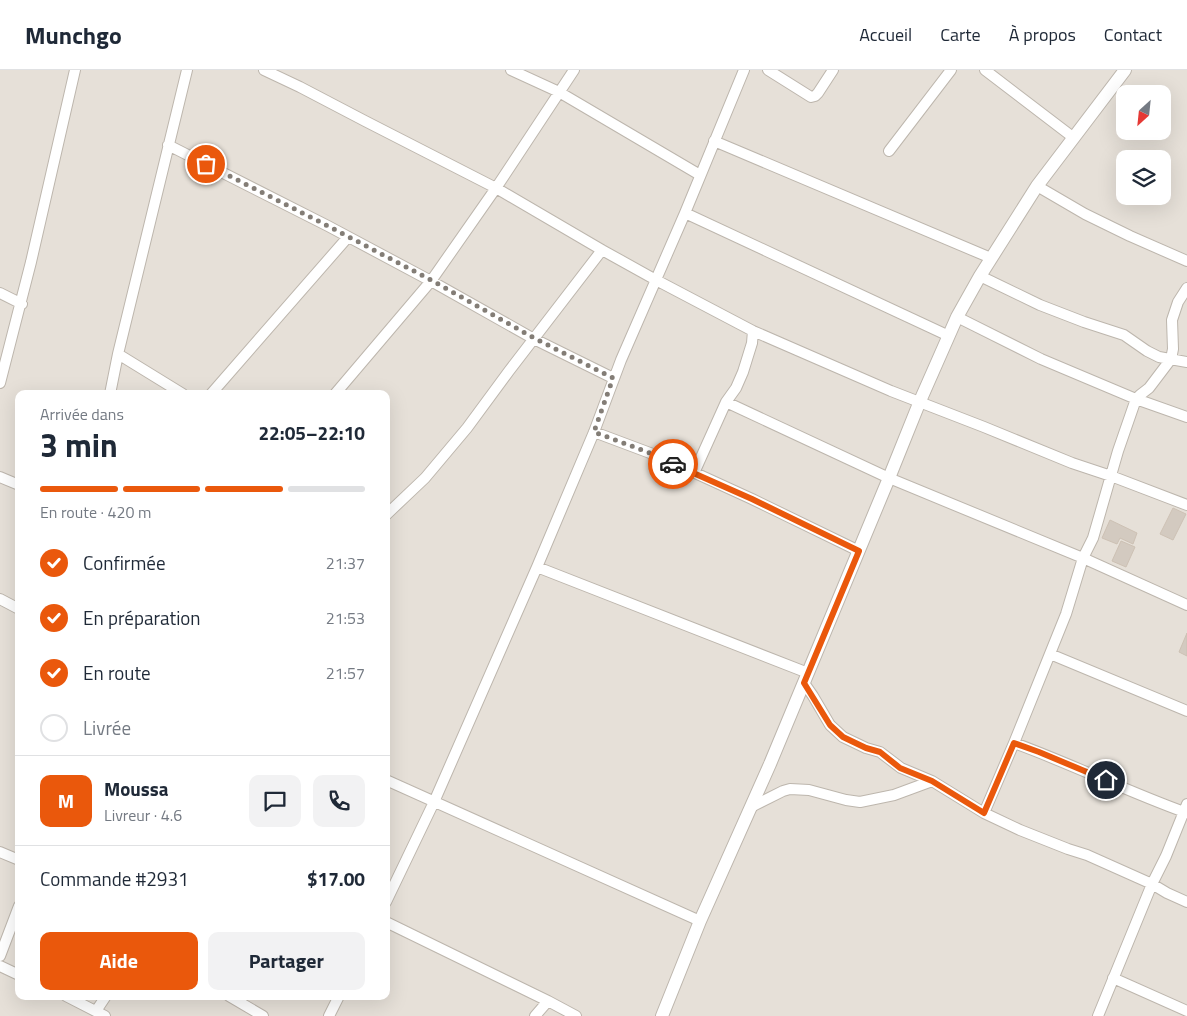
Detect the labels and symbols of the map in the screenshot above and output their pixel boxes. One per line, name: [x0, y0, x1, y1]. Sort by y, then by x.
north arrow: [1116, 85, 1171, 140]
pin: [185, 143, 227, 185]
courier: [648, 439, 698, 489]
pin: [1085, 759, 1127, 801]

